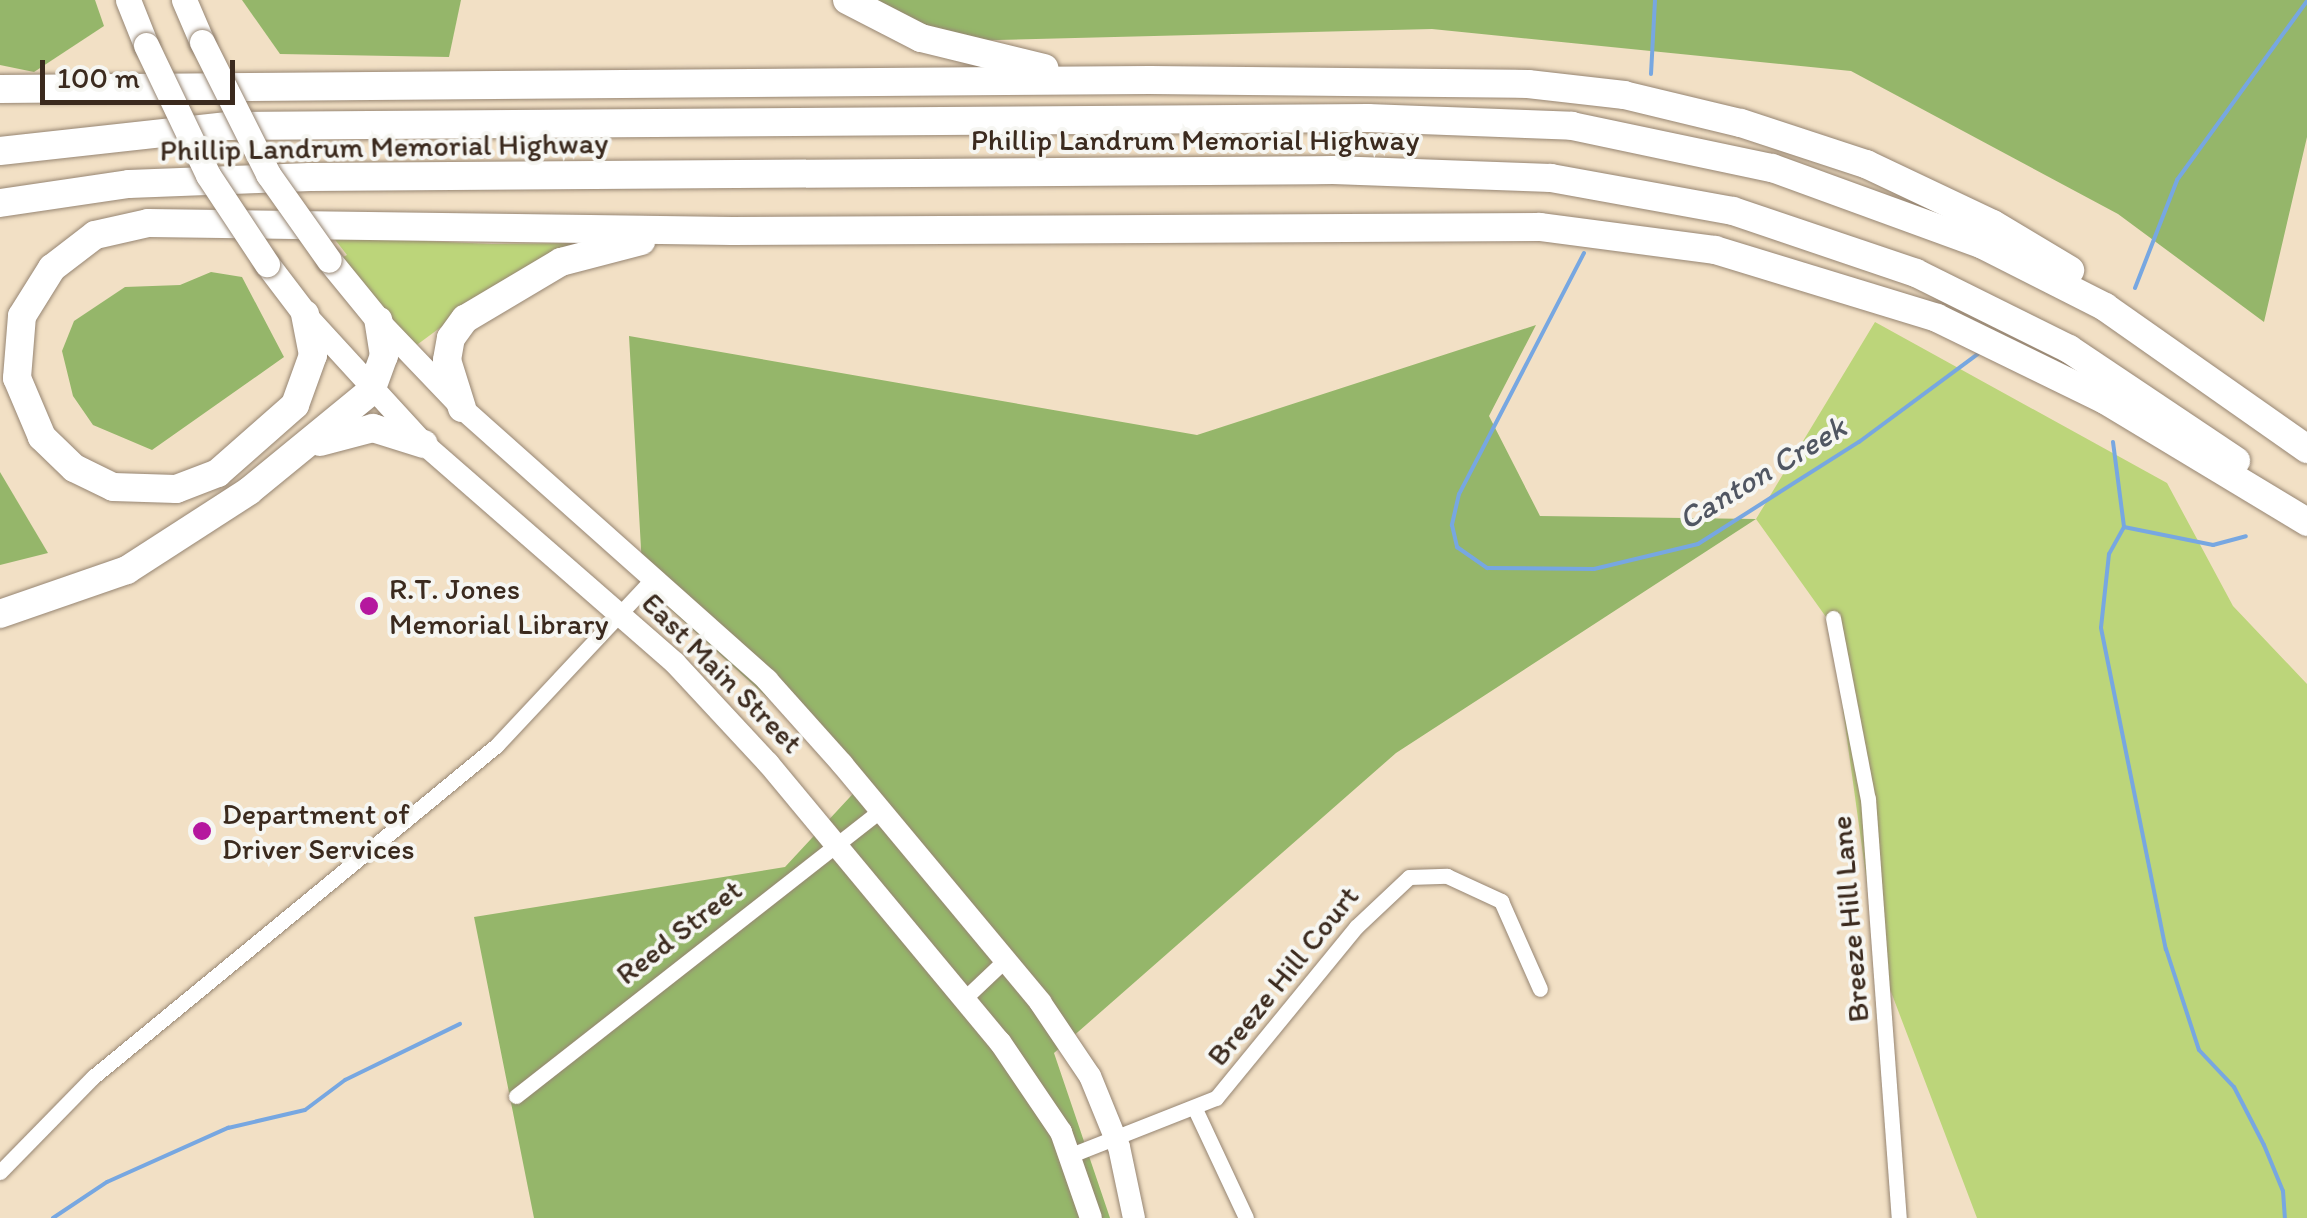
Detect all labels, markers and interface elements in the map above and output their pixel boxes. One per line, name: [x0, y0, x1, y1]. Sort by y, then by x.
scale bar: [45, 40, 240, 102]
text: 100 m: [57, 59, 140, 96]
street label: Phillip Landrum Memorial Highway: [971, 122, 1419, 158]
street label: Phillip Landrum Memorial Highway: [159, 125, 609, 169]
water label: Canton Creek: [1671, 408, 1853, 538]
place label: R.T. Jones Memorial Library: [389, 571, 608, 642]
street label: East Main Street: [634, 585, 810, 761]
marker: R.T. Jones Memorial Library: [358, 595, 380, 617]
place label: Department of Driver Services: [222, 796, 415, 866]
street label: Breeze Hill Lane: [1823, 813, 1877, 1025]
marker: Department of Driver Services: [191, 820, 213, 842]
street label: Reed Street: [609, 872, 749, 992]
street label: Breeze Hill Court: [1199, 879, 1367, 1073]

